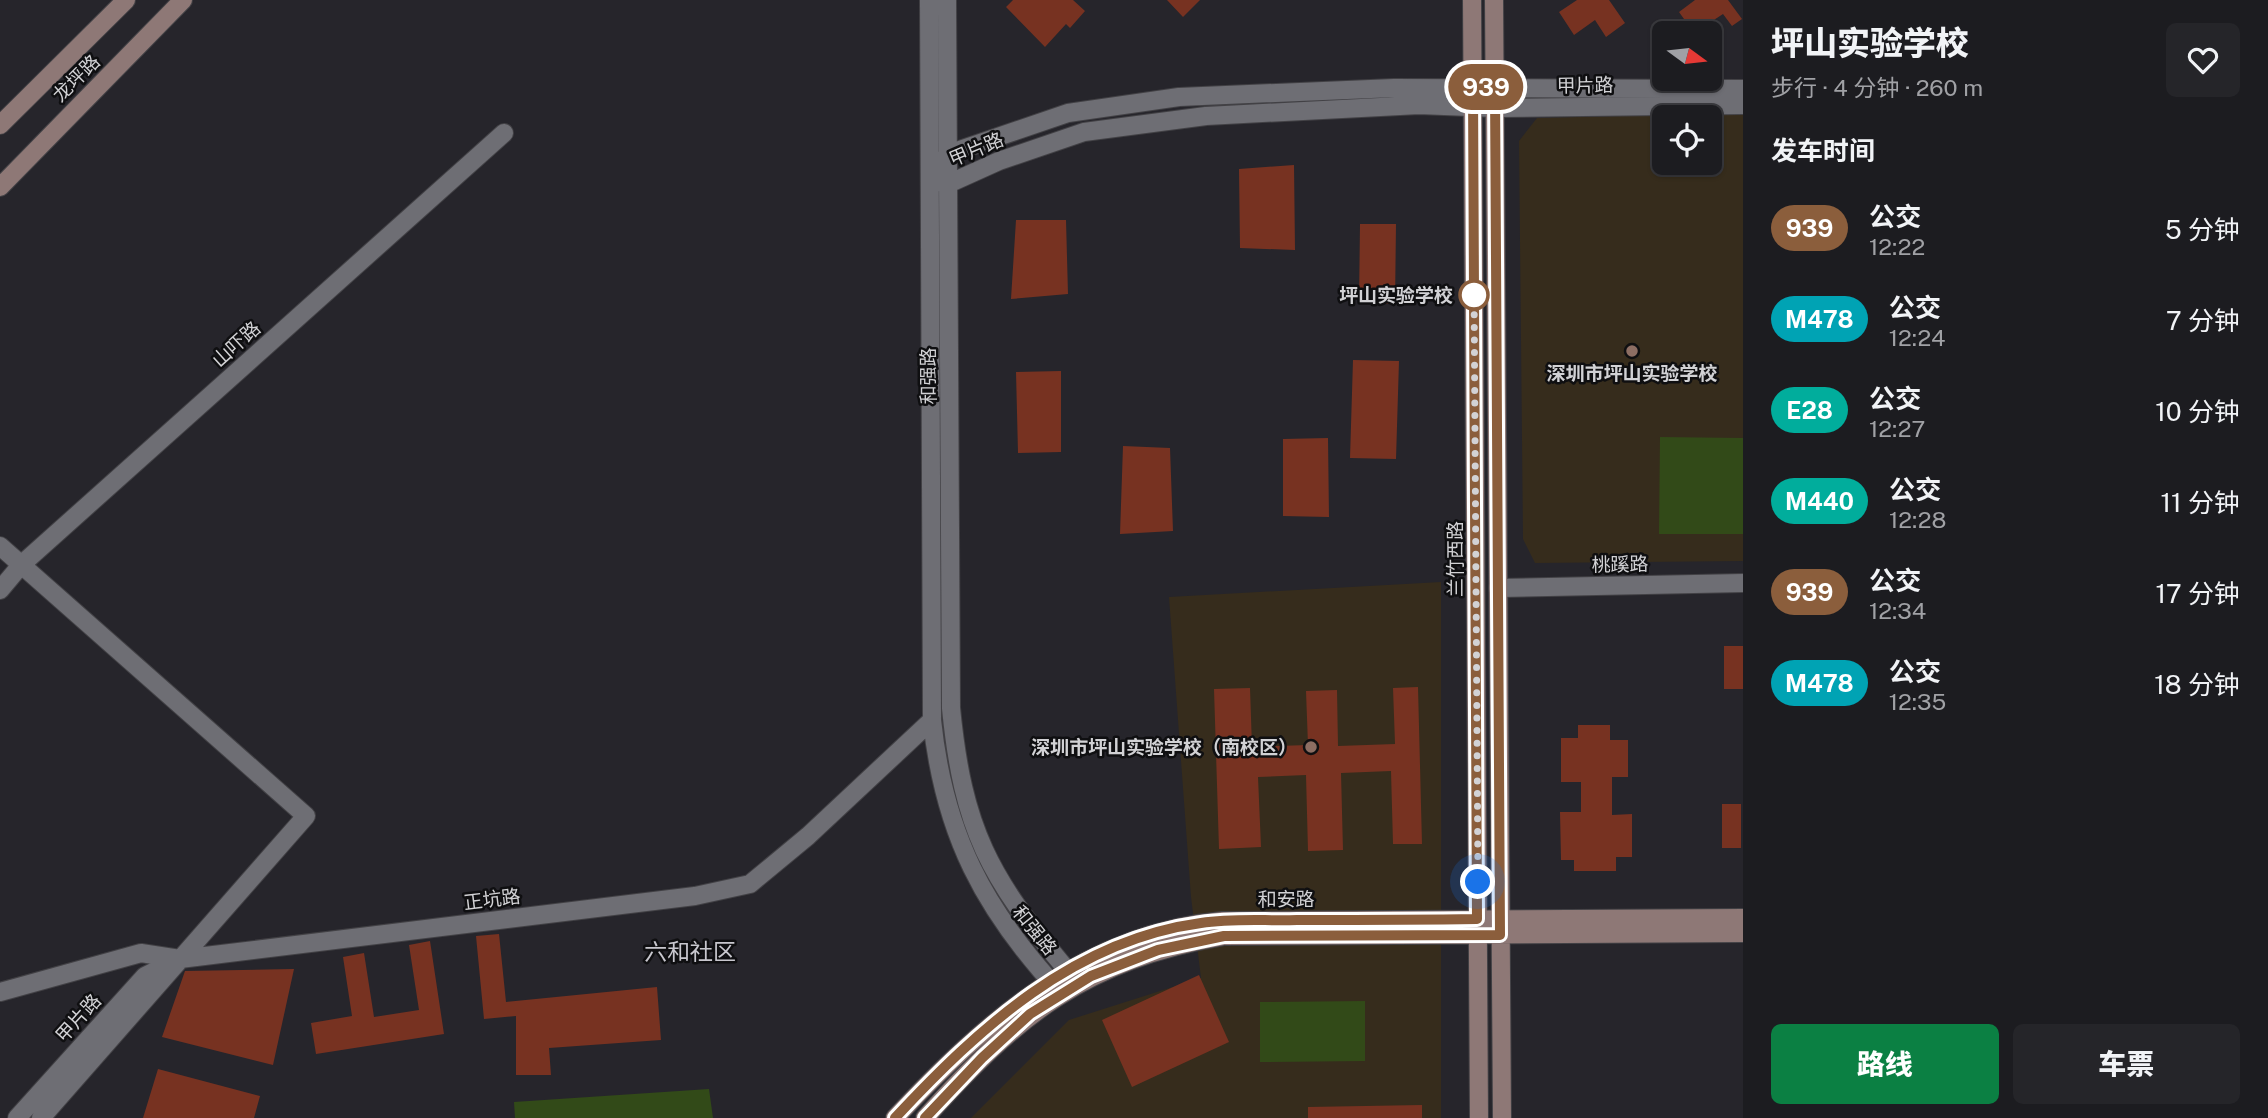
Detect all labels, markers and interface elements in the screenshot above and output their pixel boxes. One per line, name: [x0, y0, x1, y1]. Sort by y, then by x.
north arrow: [1652, 21, 1722, 91]
map controls: [1652, 21, 1722, 175]
button: heart: [2166, 23, 2240, 97]
text: 坪山实验学校: [1771, 24, 1969, 62]
street label: 龙坪路: [48, 50, 104, 106]
line badge: 939: [1446, 64, 1526, 110]
text: 939: [1462, 73, 1510, 101]
street label: 甲片路: [1556, 74, 1614, 96]
text: 步行 · 4 分钟 · 260 m: [1771, 74, 1983, 101]
button: locate: [1652, 105, 1722, 175]
street label: 甲片路: [945, 128, 1007, 170]
text: 发车时间: [1771, 135, 1875, 166]
text: 公交: [1869, 201, 1921, 232]
text: 939: [1786, 214, 1833, 242]
text: 5 分钟: [2165, 214, 2240, 245]
text: 12:22: [1869, 233, 1925, 260]
marker: 坪山实验学校: [1459, 280, 1489, 310]
place label: 坪山实验学校: [1339, 284, 1453, 306]
text: 公交: [1889, 292, 1941, 323]
text: M478: [1785, 305, 1854, 333]
text: 7 分钟: [2166, 305, 2240, 336]
street label: 山吓路: [207, 317, 265, 371]
text: 12:24: [1889, 324, 1946, 351]
marker: 深圳市坪山实验学校: [1624, 343, 1640, 359]
street label: 和强路: [917, 347, 939, 405]
place label: 深圳市坪山实验学校: [1546, 362, 1718, 384]
text: 公交: [1869, 383, 1921, 414]
text: E28: [1786, 396, 1833, 424]
text: 10 分钟: [2155, 396, 2240, 427]
text: 12:27: [1869, 415, 1925, 442]
text: 公交: [1889, 474, 1941, 505]
text: M440: [1785, 487, 1854, 515]
text: 11 分钟: [2161, 487, 2240, 518]
text: 12:28: [1889, 506, 1946, 533]
street label: 兰竹西路: [1444, 521, 1466, 597]
street label: 桃蹊路: [1591, 553, 1649, 575]
text: 公交: [1869, 565, 1921, 596]
text: 939: [1786, 578, 1833, 606]
text: 17 分钟: [2155, 578, 2240, 609]
text: 12:34: [1869, 597, 1926, 624]
text: 公交: [1889, 656, 1941, 687]
text: M478: [1785, 669, 1854, 697]
text: 18 分钟: [2154, 669, 2240, 700]
text: 12:35: [1889, 688, 1946, 715]
place label: 深圳市坪山实验学校（南校区）: [1031, 736, 1297, 758]
marker: 深圳市坪山实验学校（南校区）: [1303, 739, 1319, 755]
your location: [1460, 864, 1495, 899]
street label: 正坑路: [462, 885, 522, 913]
street label: 和安路: [1257, 888, 1315, 910]
street label: 和强路: [1009, 901, 1061, 959]
district label: 六和社区: [644, 938, 736, 965]
street label: 甲片路: [51, 989, 105, 1047]
button: 路线: [1771, 1024, 1999, 1104]
button: 车票: [2013, 1024, 2240, 1104]

